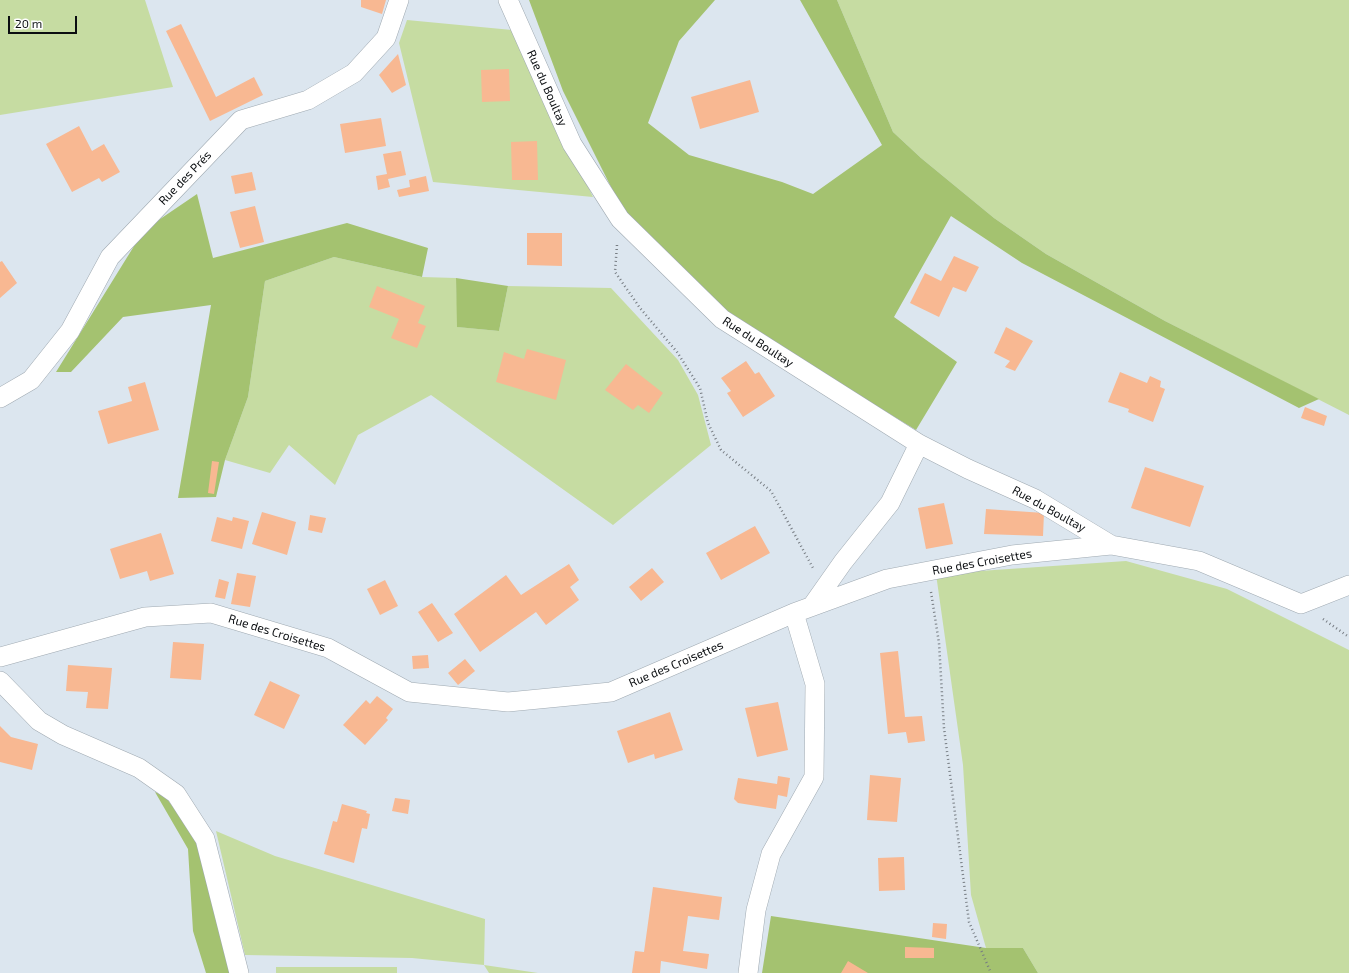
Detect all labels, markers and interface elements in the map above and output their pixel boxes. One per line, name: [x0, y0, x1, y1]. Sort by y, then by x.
scale bar: [10, 8, 79, 34]
text: 20 m: [15, 16, 42, 30]
street label: Rue du Boultay: [524, 48, 570, 128]
street label: Rue des Prés: [156, 148, 214, 208]
street label: Rue du Boultay: [720, 314, 796, 370]
street label: Rue du Boultay: [1010, 483, 1088, 535]
street label: Rue des Croisettes: [931, 546, 1033, 578]
street label: Rue des Croisettes: [227, 611, 327, 655]
street label: Rue des Croisettes: [627, 638, 725, 690]

